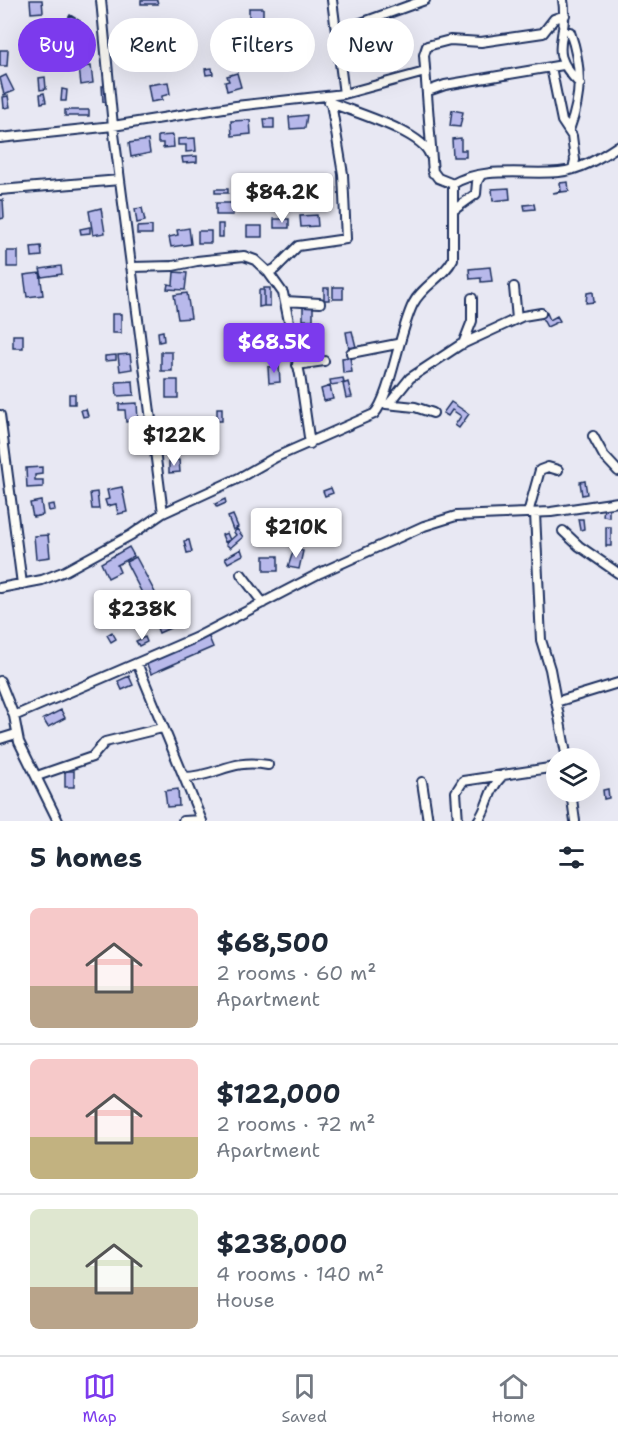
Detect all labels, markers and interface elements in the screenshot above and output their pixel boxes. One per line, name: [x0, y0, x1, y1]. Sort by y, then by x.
chip: Buy: [18, 18, 96, 72]
chip: Rent: [108, 18, 198, 72]
chip: Filters: [210, 18, 315, 72]
chip: New: [327, 18, 414, 72]
pin: $84.2K: [233, 173, 331, 224]
text: $84.2K: [245, 179, 319, 205]
pin: $68.5K: [225, 323, 323, 374]
text: $68.5K: [238, 329, 310, 355]
pin: $122K: [132, 416, 216, 467]
text: $122K: [143, 422, 205, 448]
pin: $210K: [254, 508, 338, 559]
text: $210K: [265, 514, 327, 540]
pin: $238K: [100, 590, 184, 641]
text: $238K: [108, 596, 176, 622]
map controls: [546, 748, 600, 802]
button: layers: [546, 748, 600, 802]
text: 5 homes: [30, 840, 142, 875]
icon: filters: [555, 841, 588, 874]
text: $68,500: [216, 925, 329, 960]
icon: home: [78, 932, 150, 1004]
text: 2 rooms · 60 m²: [216, 960, 376, 986]
text: Apartment: [216, 986, 320, 1012]
text: $122,000: [216, 1076, 341, 1111]
icon: home: [78, 1083, 150, 1155]
text: 2 rooms · 72 m²: [216, 1111, 375, 1137]
text: Apartment: [216, 1137, 320, 1163]
text: $238,000: [216, 1226, 347, 1261]
icon: home: [78, 1233, 150, 1305]
text: 4 rooms · 140 m²: [216, 1261, 384, 1287]
text: House: [216, 1287, 275, 1313]
tab: Map: [82, 1370, 117, 1427]
tab: Saved: [281, 1370, 327, 1427]
tab: Home: [492, 1370, 536, 1427]

